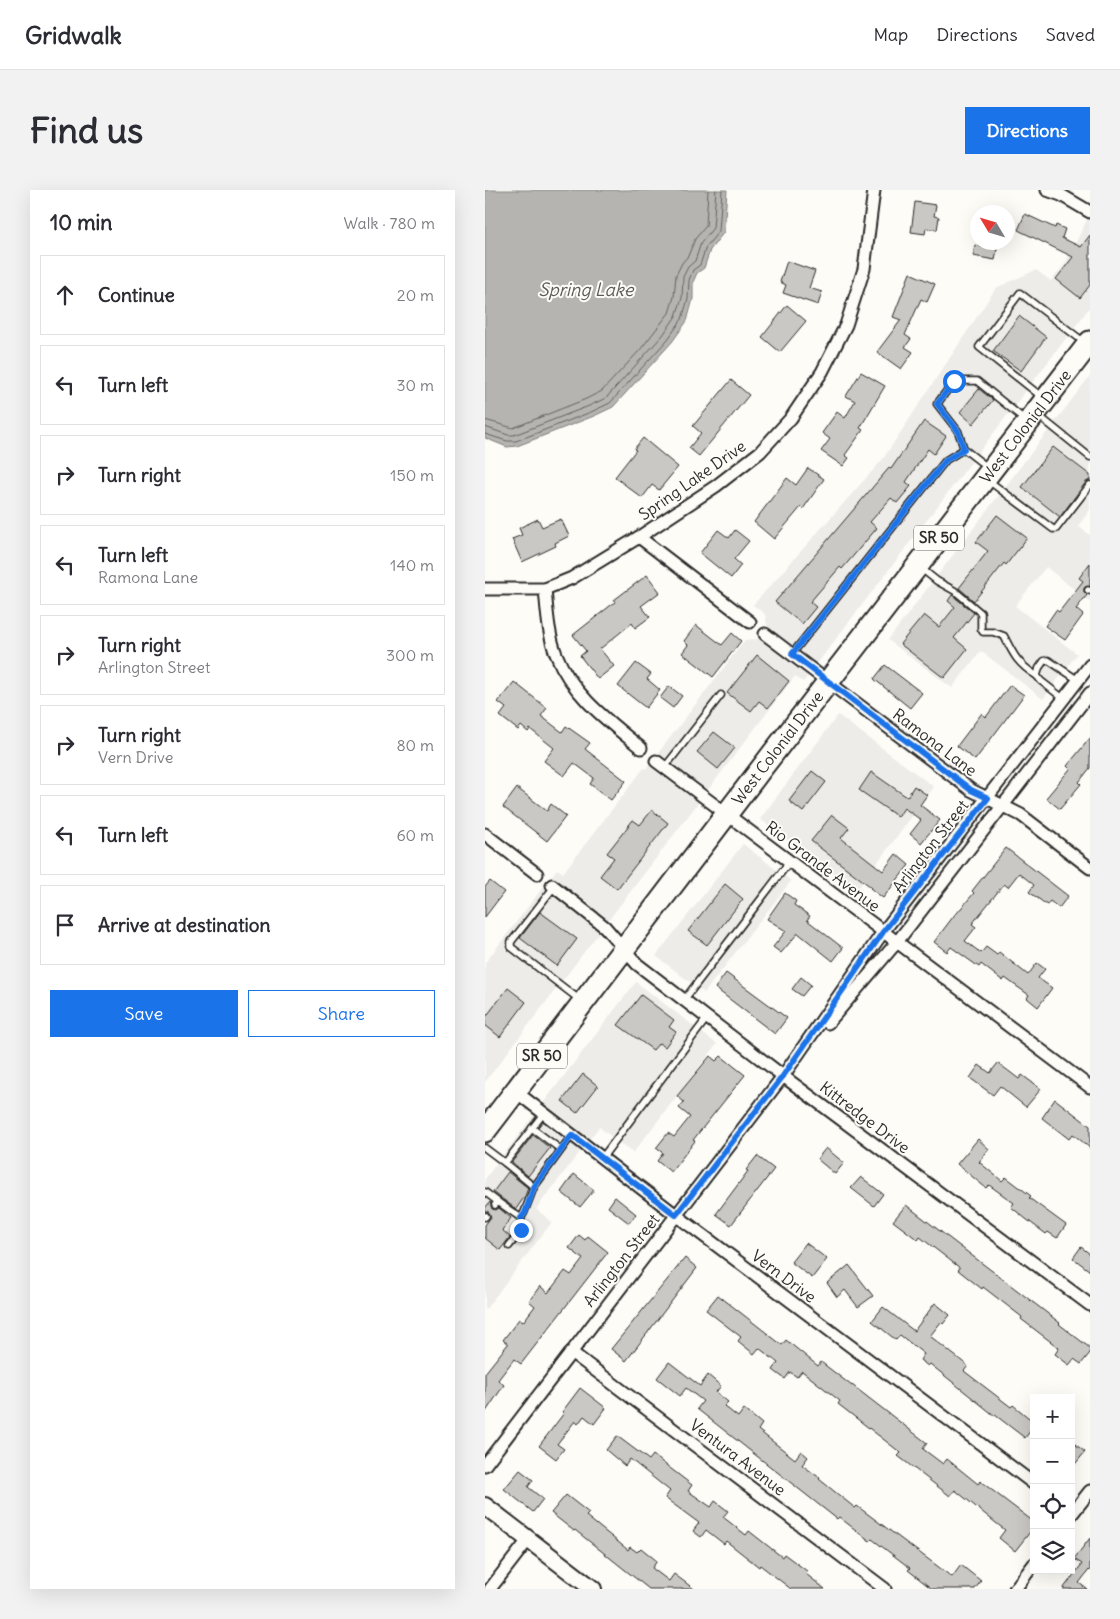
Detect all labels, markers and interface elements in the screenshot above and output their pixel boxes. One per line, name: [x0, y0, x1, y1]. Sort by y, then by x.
text: Gridwalk: [25, 20, 122, 50]
text: Map: [873, 23, 908, 46]
text: Directions: [936, 23, 1018, 46]
text: Saved: [1046, 23, 1095, 46]
button: Directions: [965, 107, 1090, 154]
text: Find us: [30, 108, 143, 152]
north arrow: [970, 205, 1015, 250]
text: 10 min: [50, 209, 112, 236]
text: Walk · 780 m: [344, 213, 435, 233]
water label: Spring Lake: [538, 278, 635, 301]
icon: ahead: [51, 281, 79, 309]
text: Continue: [98, 283, 175, 307]
text: 20 m: [397, 285, 434, 305]
street label: West Colonial Drive: [975, 365, 1075, 487]
route start: [943, 370, 966, 393]
icon: left: [51, 371, 79, 399]
text: Turn left: [98, 373, 168, 397]
text: 30 m: [397, 375, 434, 395]
street label: Spring Lake Drive: [635, 436, 749, 524]
icon: right: [51, 461, 79, 489]
text: Turn right: [98, 463, 181, 487]
text: 150 m: [390, 465, 434, 485]
road number: SR 50: [914, 526, 964, 550]
text: Turn left: [98, 543, 168, 567]
icon: left: [51, 551, 79, 579]
text: 140 m: [390, 555, 434, 575]
text: Ramona Lane: [98, 567, 198, 587]
text: Turn right: [98, 633, 181, 657]
icon: right: [51, 641, 79, 669]
text: 300 m: [386, 645, 434, 665]
text: Arlington Street: [98, 657, 210, 677]
street label: West Colonial Drive: [727, 687, 827, 809]
street label: Ramona Lane: [889, 704, 981, 780]
text: Turn right: [98, 723, 181, 747]
icon: right: [51, 731, 79, 759]
text: 80 m: [396, 735, 434, 755]
text: Vern Drive: [98, 747, 173, 767]
street label: Arlington Street: [888, 795, 973, 896]
street label: Rio Grande Avenue: [762, 816, 884, 916]
icon: left: [51, 821, 79, 849]
text: Turn left: [98, 823, 168, 847]
text: 60 m: [396, 825, 434, 845]
icon: arrive: [51, 911, 79, 939]
text: Arrive at destination: [98, 913, 271, 937]
button: Save: [50, 990, 238, 1037]
button: Share: [248, 990, 435, 1037]
road number: SR 50: [517, 1044, 567, 1068]
street label: Kittredge Drive: [816, 1077, 914, 1157]
street label: Arlington Street: [579, 1209, 664, 1310]
route end: [510, 1219, 533, 1242]
street label: Vern Drive: [748, 1245, 820, 1307]
map controls: [1030, 1394, 1075, 1574]
button: +: [1030, 1394, 1075, 1439]
street label: Ventura Avenue: [686, 1414, 790, 1500]
button: −: [1030, 1439, 1075, 1484]
button: locate: [1030, 1484, 1075, 1529]
button: layers: [1030, 1529, 1075, 1574]

